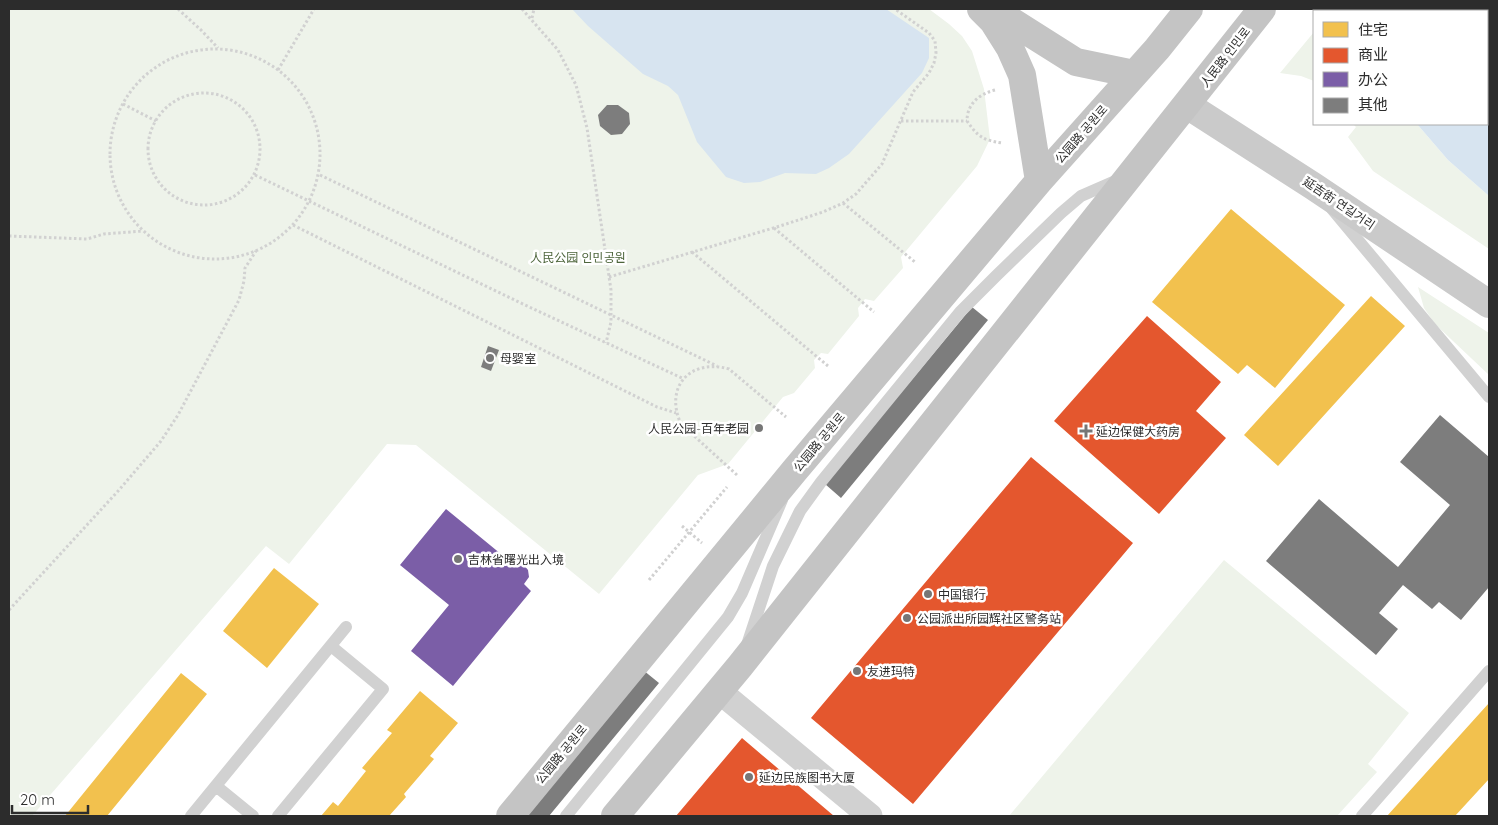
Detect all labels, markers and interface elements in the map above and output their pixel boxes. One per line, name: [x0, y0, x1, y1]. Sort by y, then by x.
legend: [1313, 10, 1488, 125]
text: 住宅: [1358, 20, 1388, 39]
street label: 人民路 인민로: [1197, 24, 1253, 90]
text: 商业: [1358, 45, 1388, 64]
text: 办公: [1358, 70, 1388, 89]
text: 其他: [1358, 95, 1388, 114]
street label: 公园路 공원로: [1052, 102, 1110, 166]
street label: 延吉街 연길거리: [1300, 173, 1378, 233]
park label: 人民公园 인민공원: [530, 250, 626, 265]
place label: 母婴室: [500, 351, 536, 366]
marker: 母婴室: [484, 352, 496, 364]
street label: 公园路 공원로: [790, 409, 848, 475]
place label: 人民公园-百年老园: [648, 421, 749, 436]
marker: 人民公园-百年老园: [753, 422, 765, 434]
place label: 延边保健大药房: [1096, 424, 1180, 439]
marker: 延边保健大药房: [1080, 425, 1092, 437]
place label: 吉林省曙光出入境: [468, 552, 564, 567]
marker: 吉林省曙光出入境: [452, 553, 464, 565]
place label: 中国银行: [938, 587, 986, 602]
marker: 中国银行: [922, 588, 934, 600]
place label: 公园派出所园辉社区警务站: [917, 611, 1061, 626]
marker: 公园派出所园辉社区警务站: [901, 612, 913, 624]
place label: 友进玛特: [867, 664, 915, 679]
marker: 友进玛特: [851, 665, 863, 677]
street label: 公园路 공원로: [532, 721, 590, 787]
place label: 延边民族图书大厦: [759, 770, 855, 785]
marker: 延边民族图书大厦: [743, 771, 755, 783]
scale bar: [12, 782, 89, 814]
text: 20 m: [20, 790, 55, 809]

